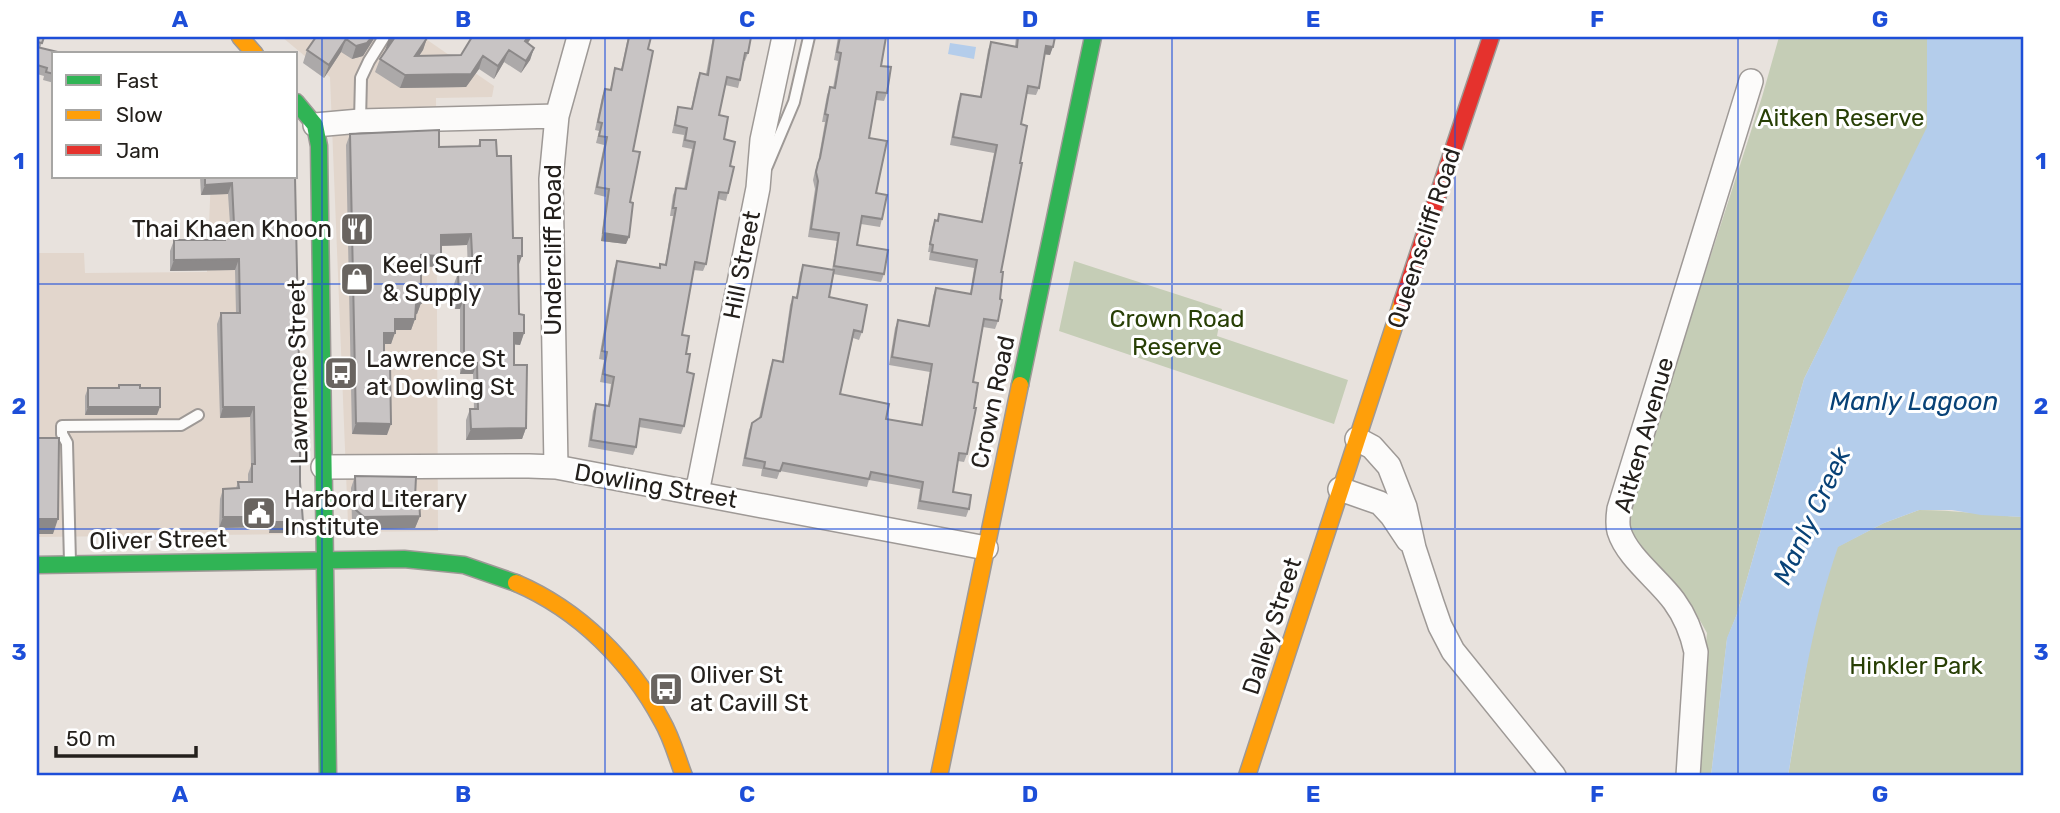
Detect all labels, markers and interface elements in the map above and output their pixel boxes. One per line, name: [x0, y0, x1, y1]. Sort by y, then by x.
text: A: [172, 5, 189, 33]
text: B: [455, 5, 471, 33]
text: C: [739, 5, 755, 33]
text: D: [1022, 5, 1038, 33]
text: E: [1306, 5, 1320, 33]
text: F: [1590, 5, 1604, 33]
text: G: [1872, 5, 1888, 33]
legend: [52, 52, 298, 178]
text: Fast: [116, 68, 158, 93]
text: Slow: [116, 102, 163, 127]
park label: Aitken Reserve: [1757, 104, 1925, 132]
text: Jam: [116, 138, 160, 163]
street label: Queenscliff Road: [1382, 144, 1466, 332]
text: 1: [13, 147, 25, 175]
text: 1: [2035, 147, 2047, 175]
street label: Undercliff Road: [539, 164, 567, 336]
street label: Hill Street: [718, 208, 766, 322]
restaurant icon: Thai Khaen Khoon: [338, 210, 376, 248]
place label: Thai Khaen Khoon: [132, 215, 332, 243]
place label: Keel Surf & Supply: [382, 251, 483, 307]
shop icon: Keel Surf & Supply: [338, 260, 376, 298]
street label: Lawrence Street: [282, 279, 314, 465]
park label: Crown Road Reserve: [1110, 305, 1244, 361]
street label: Crown Road: [965, 333, 1021, 471]
place label: Lawrence St at Dowling St: [366, 345, 514, 401]
bus stop icon: Lawrence St at Dowling St: [322, 354, 360, 392]
street label: Aitken Avenue: [1608, 354, 1680, 516]
water label: Manly Lagoon: [1830, 386, 1998, 417]
text: 2: [12, 392, 26, 420]
text: 2: [2034, 392, 2048, 420]
water label: Manly Creek: [1767, 442, 1858, 590]
street label: Dowling Street: [572, 458, 740, 514]
place label: Harbord Literary Institute: [284, 485, 467, 541]
public building icon: Harbord Literary Institute: [240, 494, 278, 532]
street label: Oliver Street: [89, 525, 227, 555]
street label: Dalley Street: [1237, 554, 1307, 698]
text: 3: [11, 638, 27, 666]
text: 3: [2033, 638, 2049, 666]
park label: Hinkler Park: [1849, 652, 1983, 680]
place label: Oliver St at Cavill St: [690, 661, 808, 717]
bus stop icon: Oliver St at Cavill St: [647, 670, 685, 708]
scale bar: [56, 715, 196, 759]
text: 50 m: [66, 726, 116, 751]
text: A: [172, 780, 189, 808]
text: B: [455, 780, 471, 808]
text: C: [739, 780, 755, 808]
text: D: [1022, 780, 1038, 808]
text: E: [1306, 780, 1320, 808]
text: F: [1590, 780, 1604, 808]
text: G: [1872, 780, 1888, 808]

